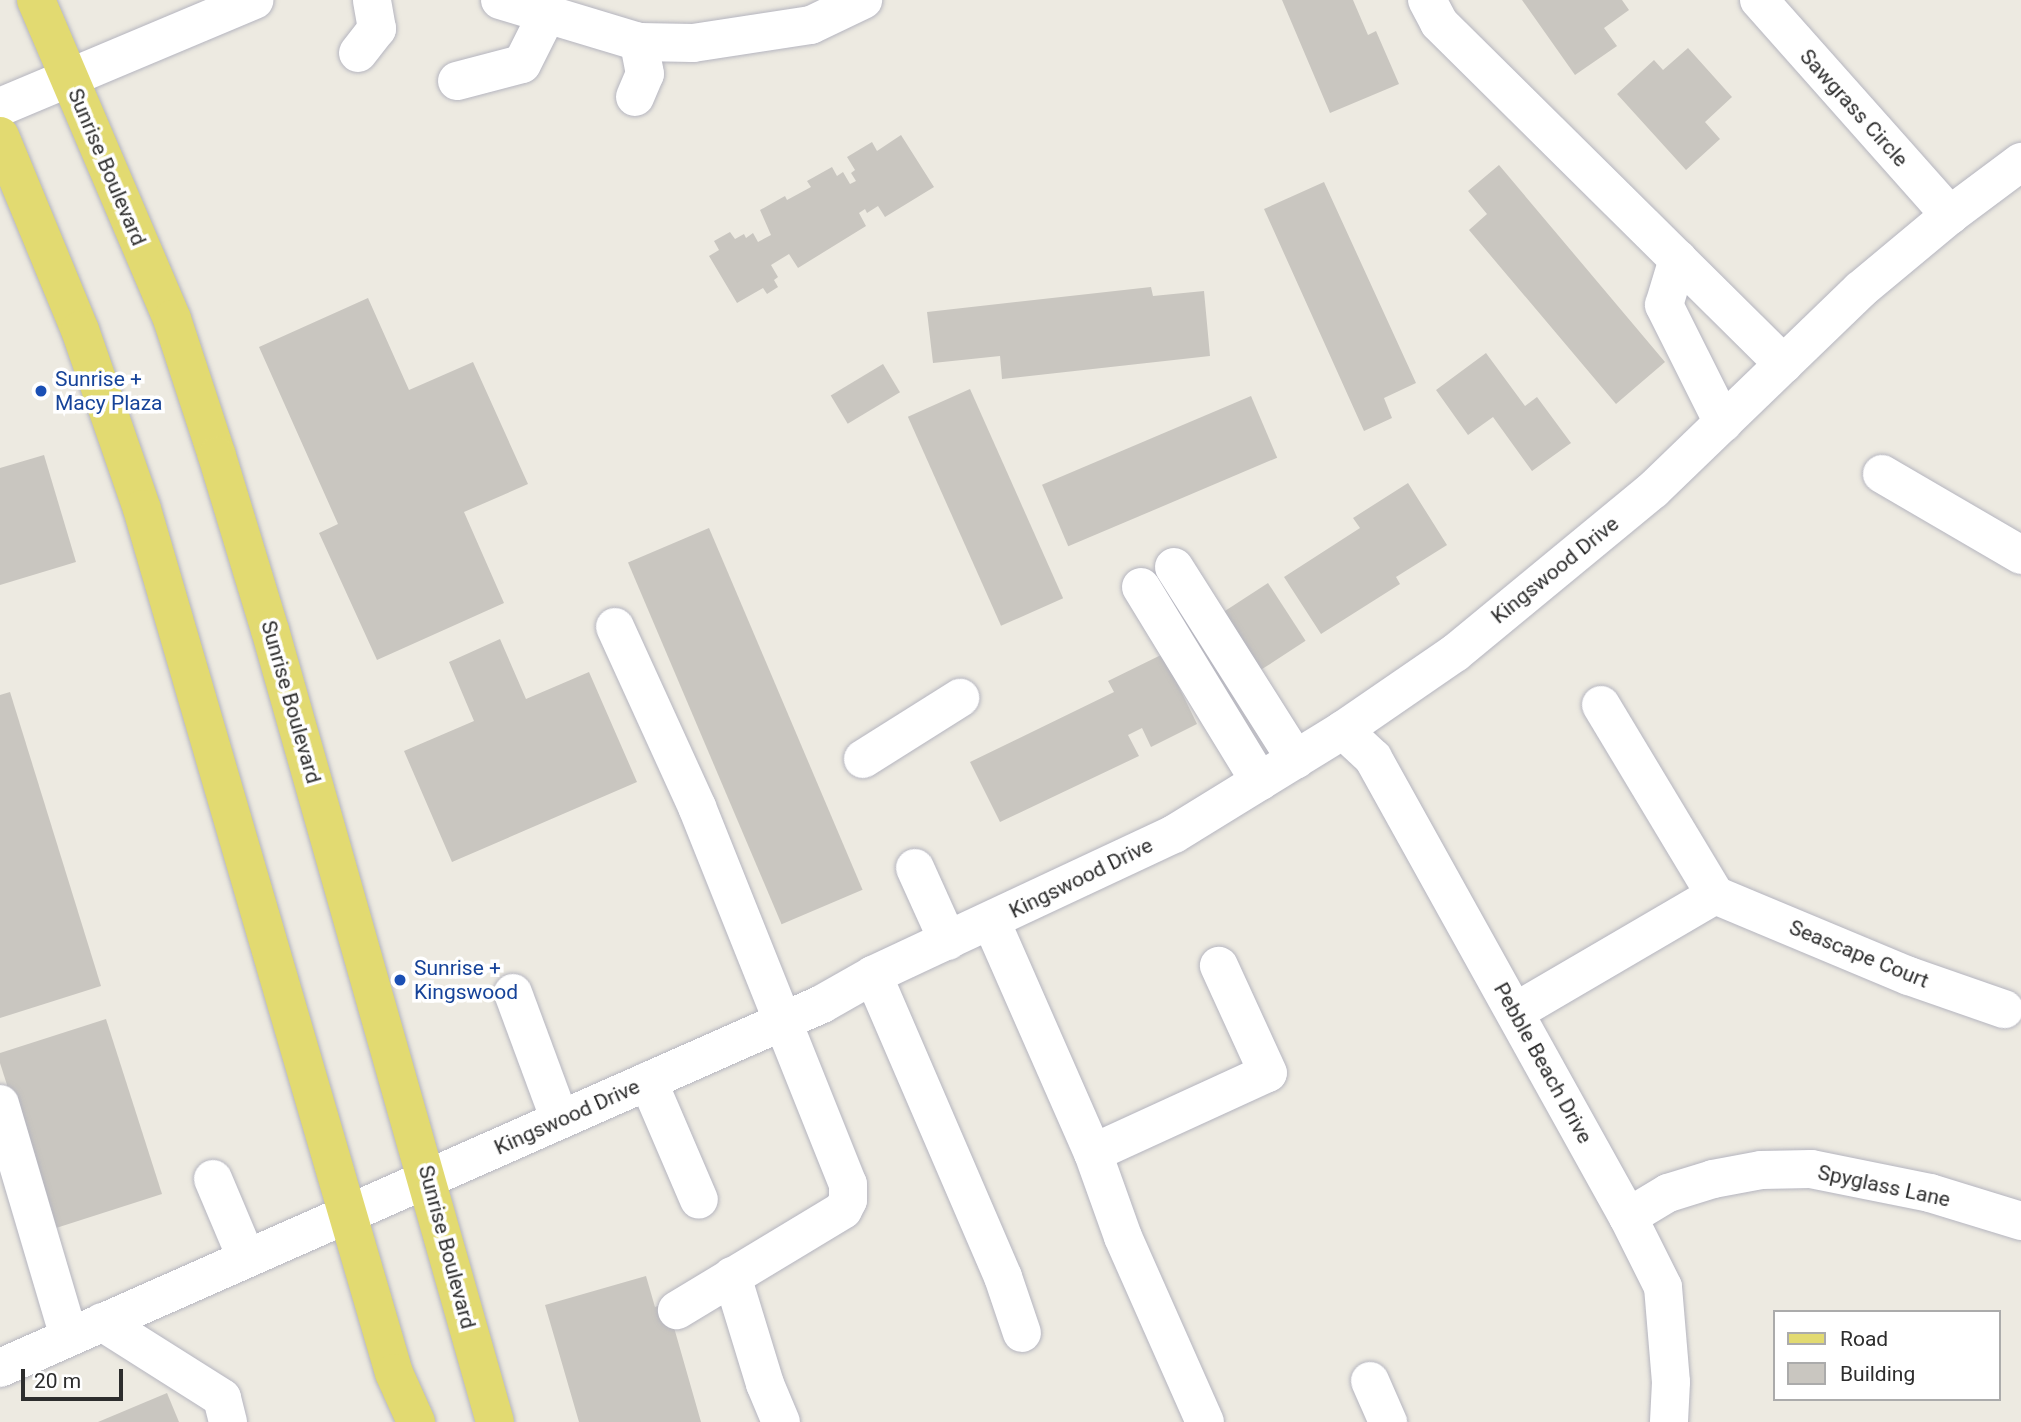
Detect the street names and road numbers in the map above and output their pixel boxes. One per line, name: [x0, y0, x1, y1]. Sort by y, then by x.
street label: Sawgrass Circle: [1795, 44, 1913, 172]
street label: Sunrise Boulevard: [63, 85, 151, 249]
street label: Kingswood Drive: [1486, 511, 1624, 629]
street label: Sunrise Boulevard: [256, 618, 326, 786]
street label: Kingswood Drive: [1005, 832, 1157, 924]
street label: Seascape Court: [1786, 915, 1932, 993]
street label: Pebble Beach Drive: [1488, 978, 1598, 1148]
street label: Kingswood Drive: [490, 1074, 644, 1160]
street label: Spyglass Lane: [1816, 1160, 1952, 1212]
street label: Sunrise Boulevard: [413, 1163, 481, 1331]

